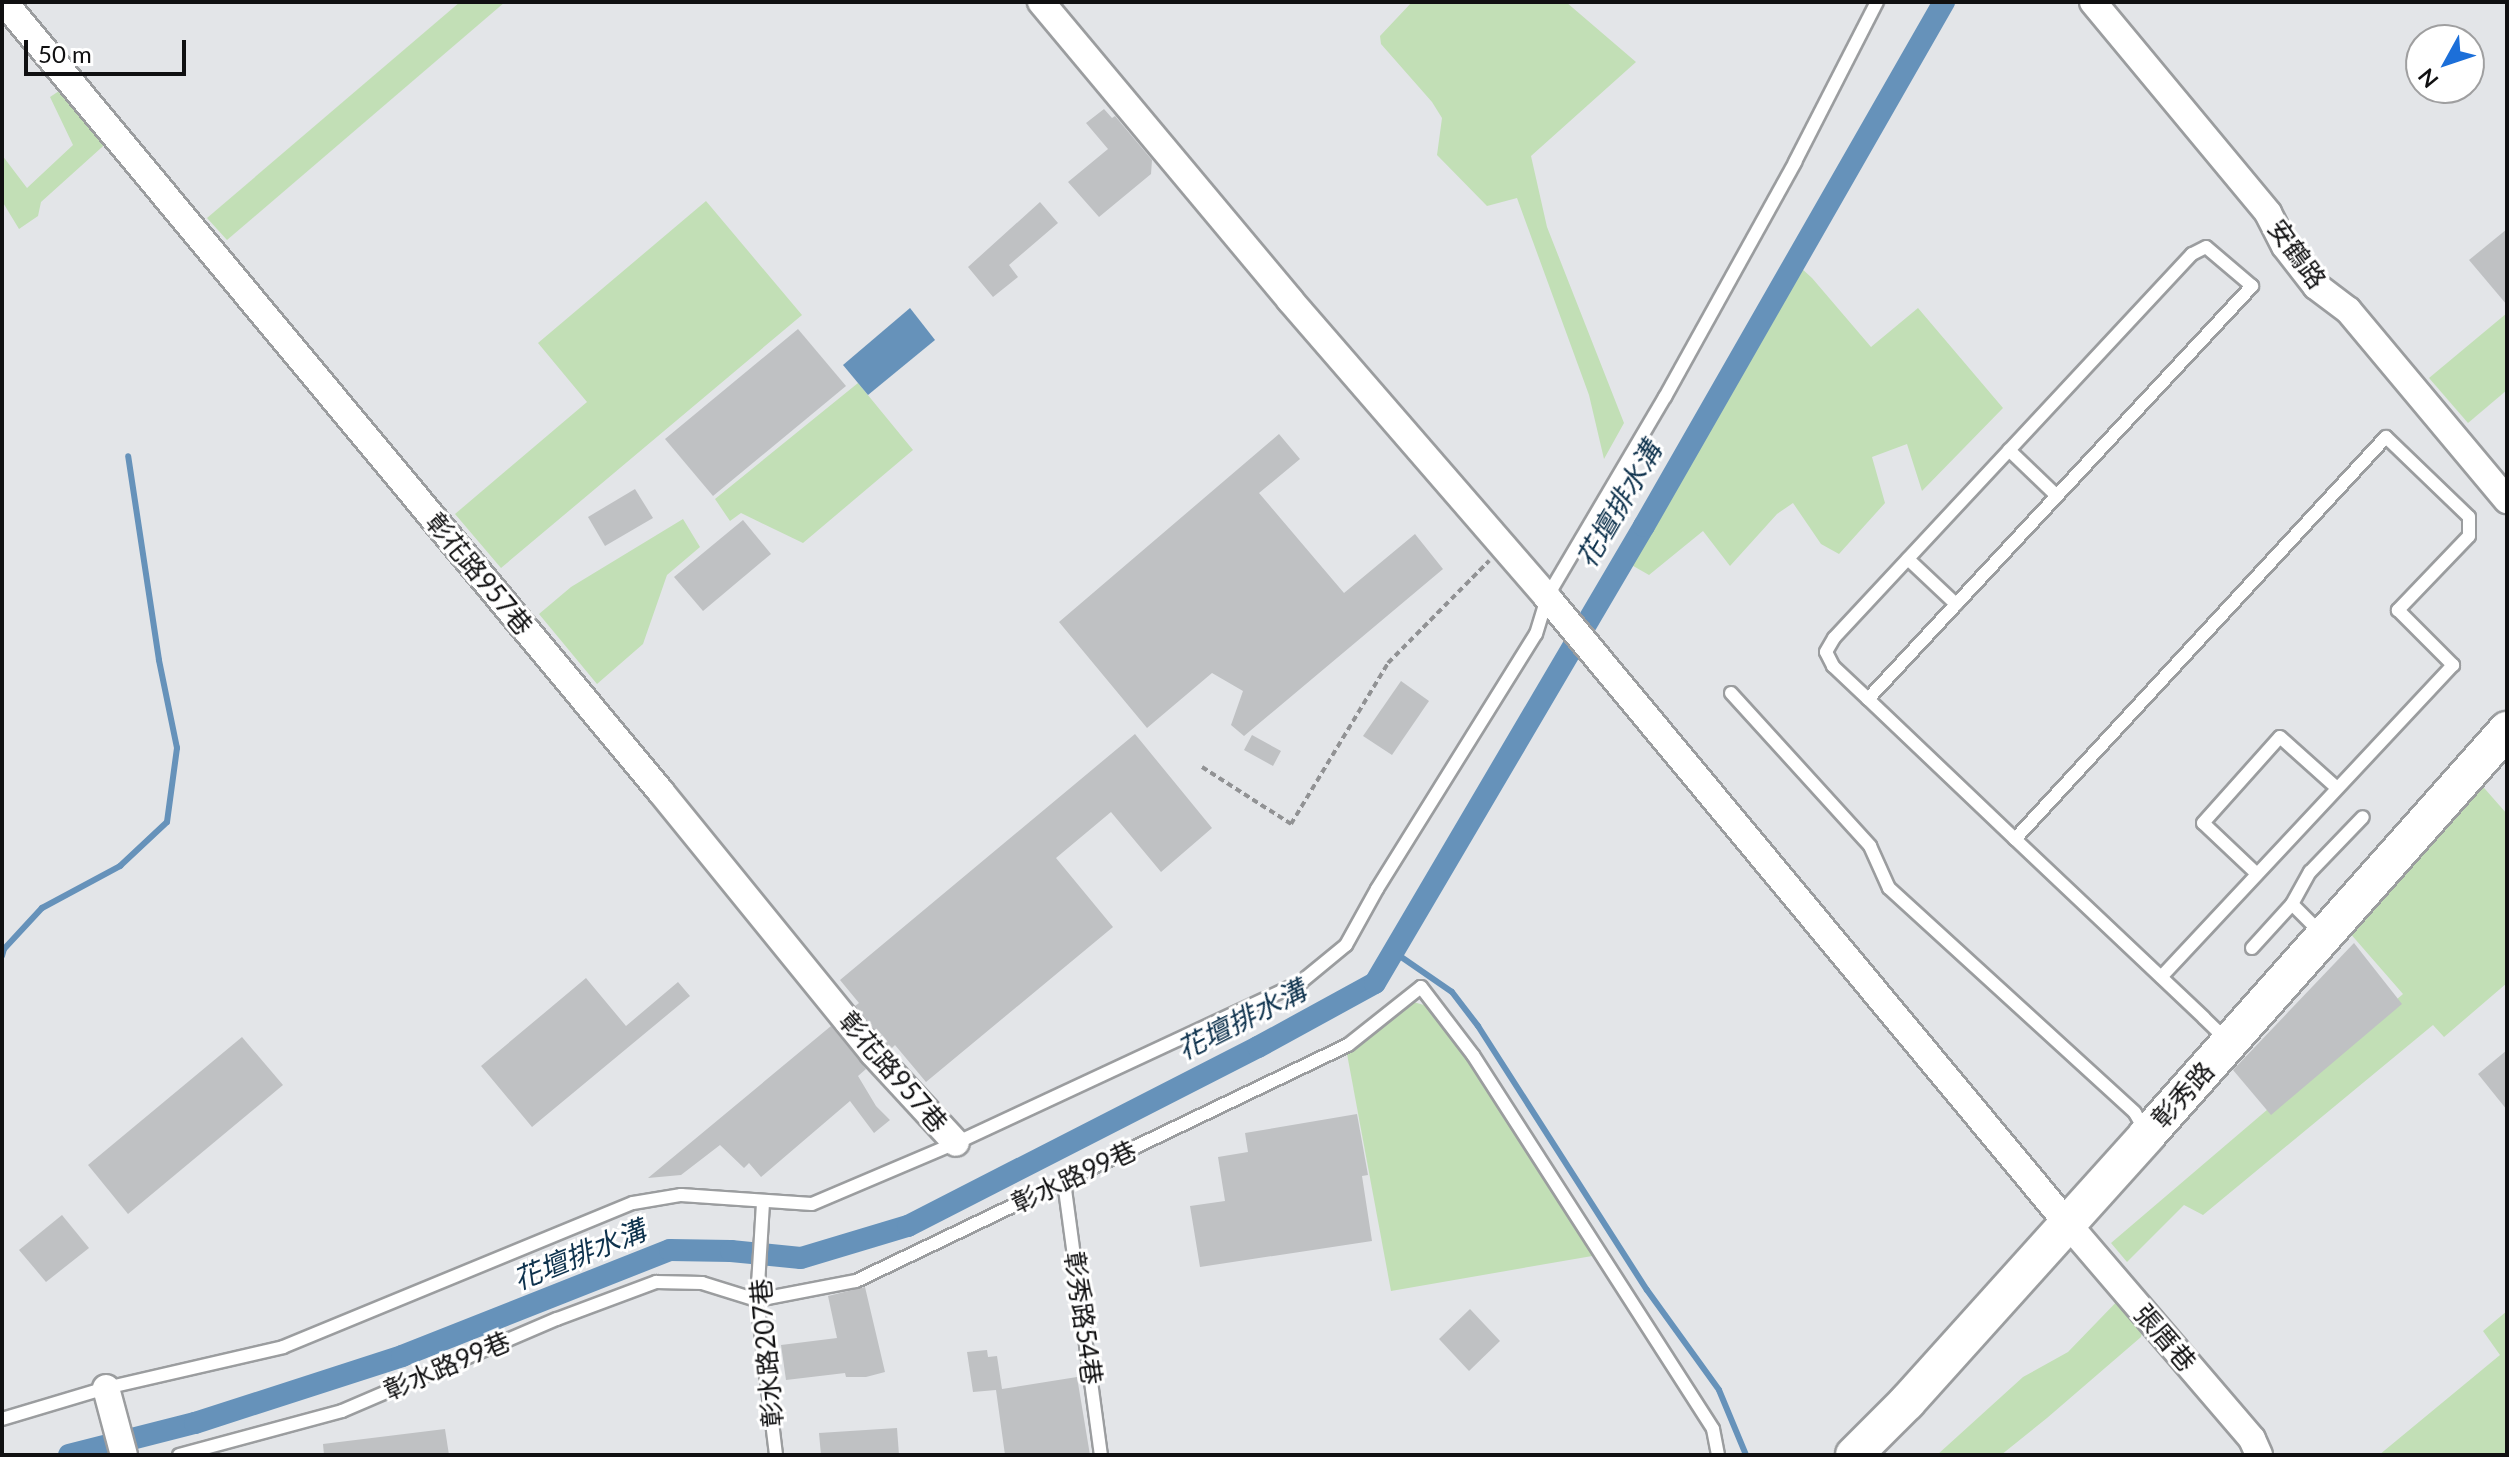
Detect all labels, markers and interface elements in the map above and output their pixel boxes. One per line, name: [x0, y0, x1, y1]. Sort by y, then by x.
scale bar: [28, 24, 190, 74]
north arrow: [2405, 24, 2485, 104]
text: 50 m: [38, 39, 92, 68]
text: N: [2412, 63, 2444, 94]
street label: 安鶴路: [2261, 213, 2333, 295]
water label: 花壇排水溝: [1568, 435, 1668, 573]
street label: 彰花路957巷: [419, 507, 539, 641]
water label: 花壇排水溝: [1171, 972, 1311, 1066]
street label: 彰花路957巷: [832, 1005, 954, 1139]
street label: 彰秀路: [2145, 1056, 2221, 1134]
street label: 彰水路99巷: [1007, 1135, 1141, 1219]
water label: 花壇排水溝: [508, 1212, 650, 1296]
street label: 彰秀路54巷: [1058, 1249, 1108, 1387]
street label: 彰水路207巷: [745, 1277, 789, 1429]
street label: 張厝巷: [2128, 1298, 2202, 1378]
street label: 彰水路99巷: [379, 1325, 515, 1407]

